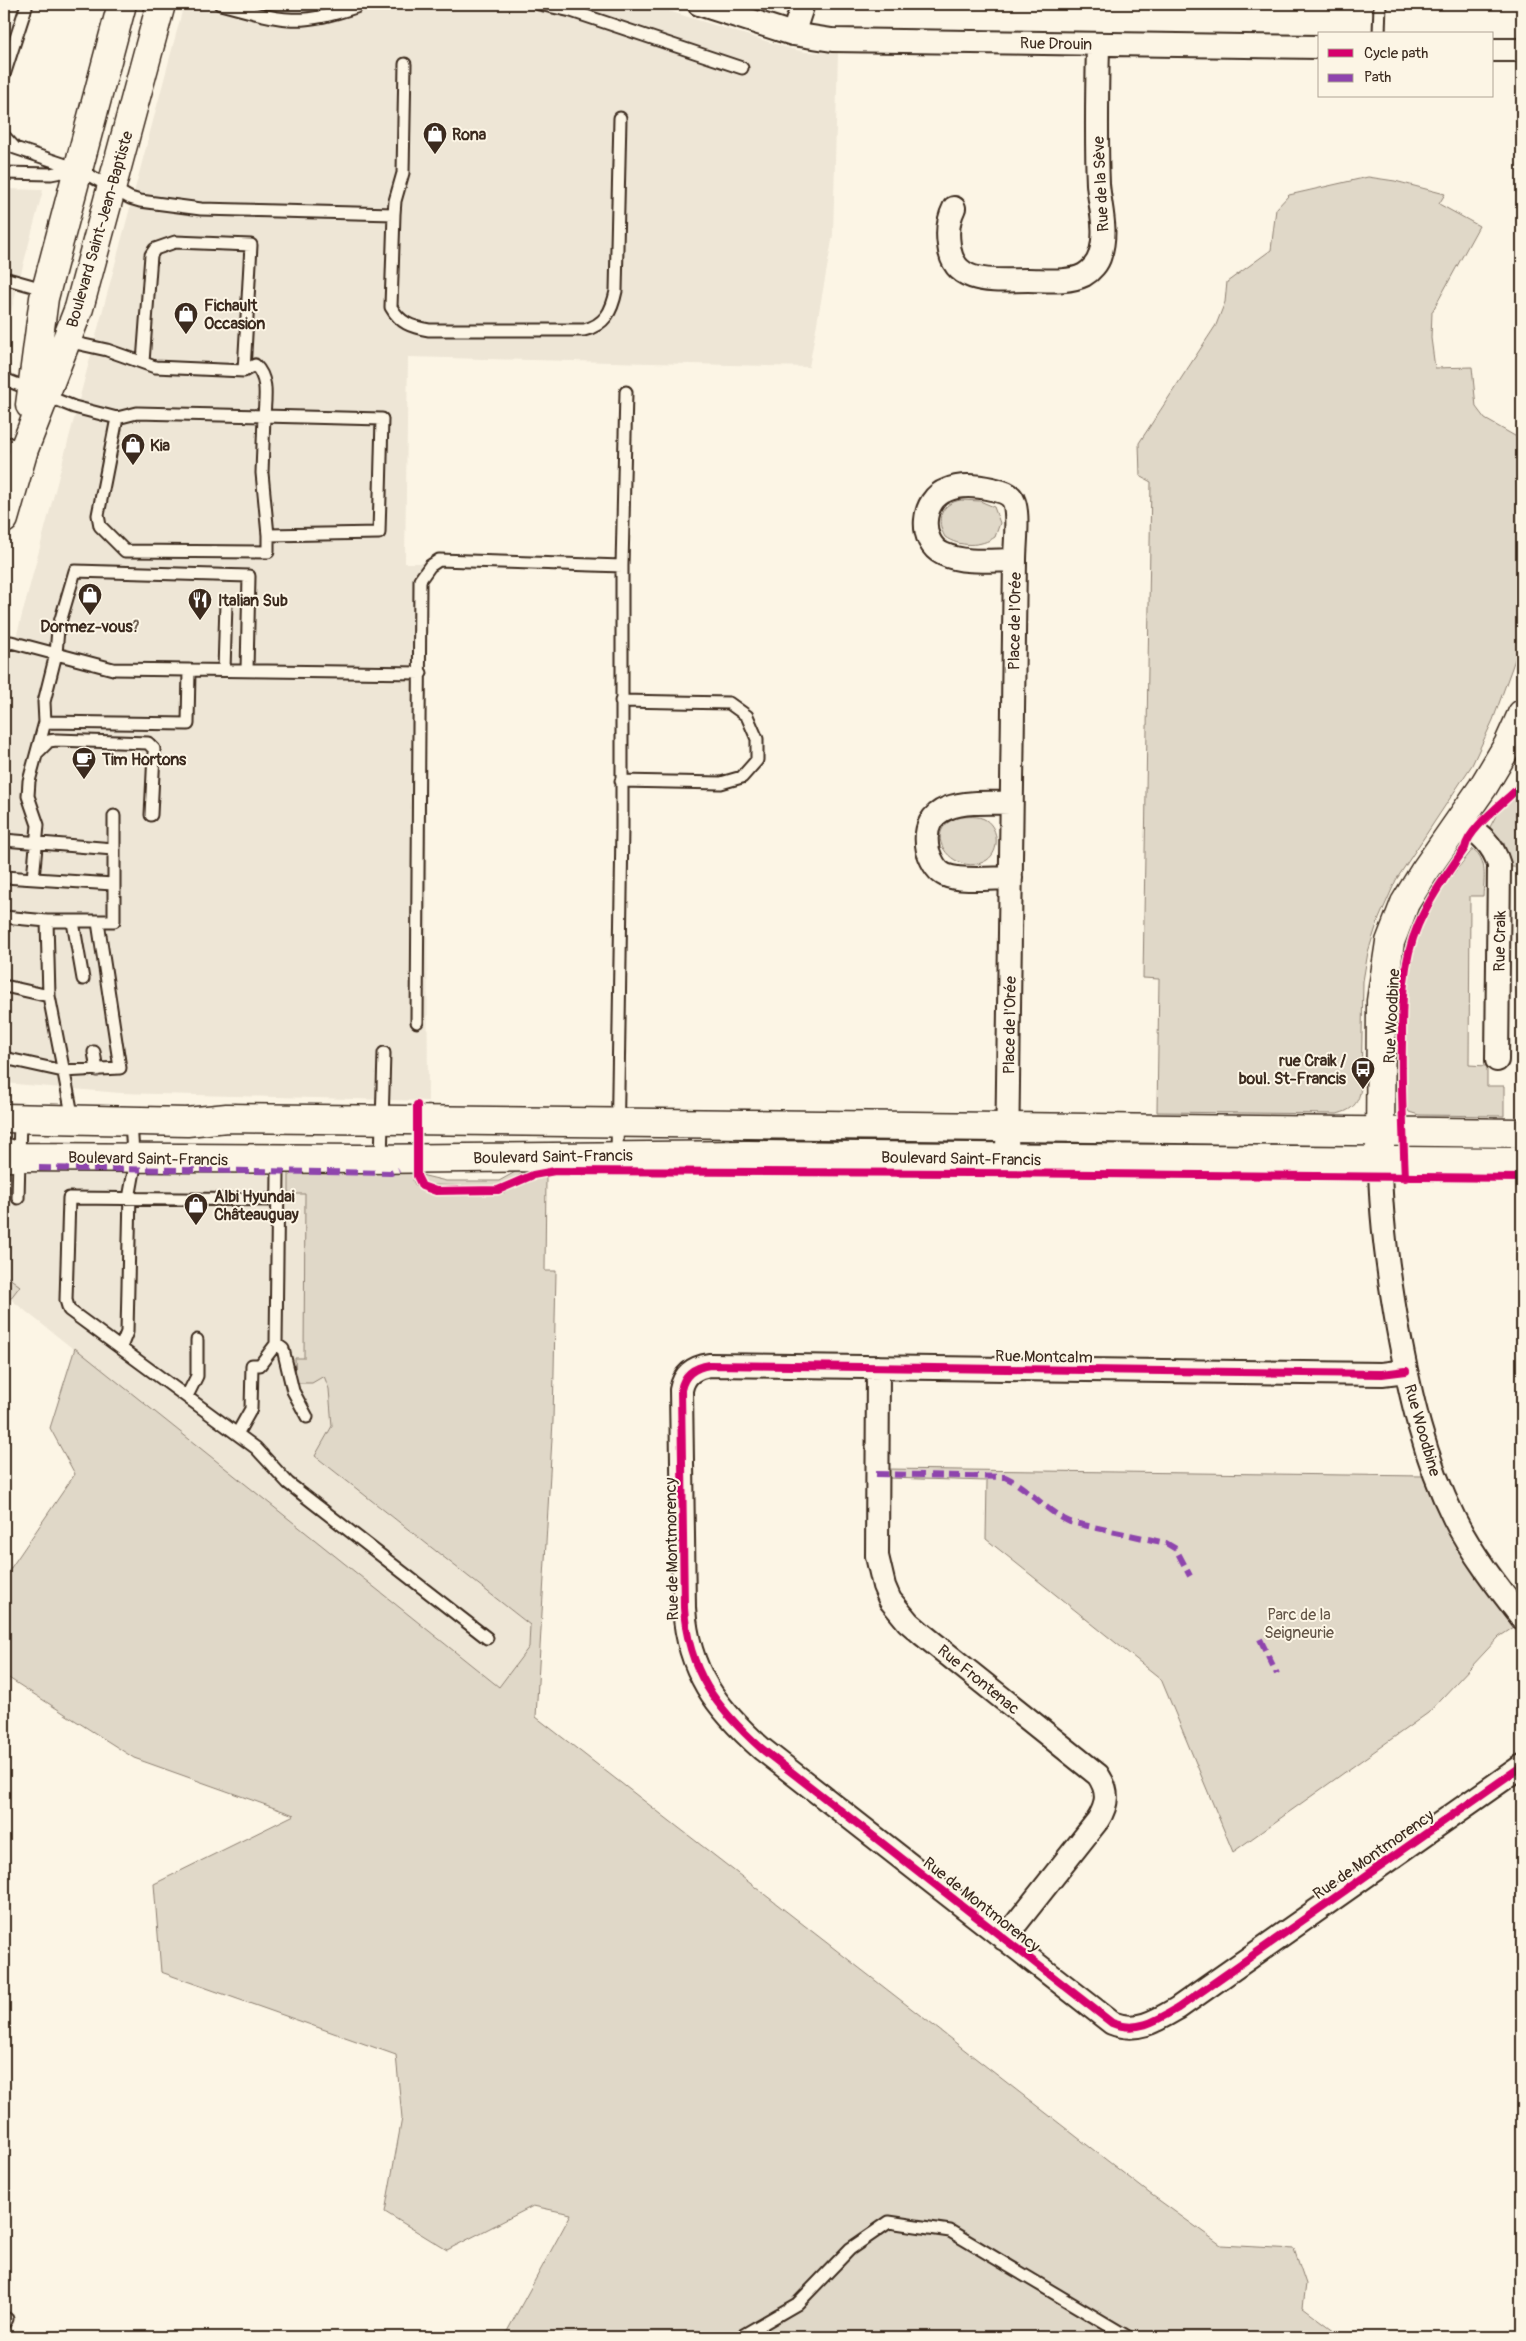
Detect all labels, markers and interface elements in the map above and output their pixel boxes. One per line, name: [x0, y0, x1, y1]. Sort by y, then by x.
legend: [1318, 32, 1494, 98]
street label: Rue Drouin: [1020, 33, 1092, 55]
text: Cycle path: [1364, 44, 1428, 63]
text: Path: [1364, 68, 1391, 87]
shop icon: Rona: [422, 121, 448, 155]
place label: Rona: [452, 125, 487, 145]
street label: Boulevard Saint-Jean-Baptiste: [62, 129, 138, 330]
street label: Rue de la Sève: [1089, 136, 1113, 232]
place label: Fichault Occasion: [204, 296, 265, 334]
shop icon: Fichault Occasion: [173, 301, 199, 335]
shop icon: Kia: [120, 432, 146, 466]
place label: Kia: [150, 436, 170, 456]
street label: Place de l'Orée: [1004, 572, 1026, 670]
shop icon: Dormez-vous?: [77, 582, 103, 616]
restaurant icon: Italian Sub: [187, 587, 213, 621]
place label: Italian Sub: [218, 591, 288, 611]
place label: Dormez-vous?: [40, 617, 140, 637]
cafe icon: Tim Hortons: [71, 746, 97, 780]
place label: Tim Hortons: [101, 750, 187, 770]
street label: Rue Craik: [1489, 910, 1511, 972]
street label: Rue Woodbine: [1380, 968, 1404, 1064]
street label: Place de l'Orée: [999, 976, 1021, 1074]
place label: rue Craik / boul. St-Francis: [1239, 1051, 1347, 1089]
bus stop icon: rue Craik / boul. St-Francis: [1350, 1056, 1376, 1090]
street label: Boulevard Saint-Francis: [473, 1146, 633, 1168]
street label: Boulevard Saint-Francis: [68, 1148, 228, 1170]
street label: Boulevard Saint-Francis: [881, 1148, 1041, 1170]
place label: Albi Hyundai Châteauguay: [214, 1187, 299, 1225]
shop icon: Albi Hyundai Châteauguay: [183, 1192, 209, 1226]
street label: Rue Montcalm: [995, 1346, 1093, 1368]
street label: Rue Woodbine: [1399, 1382, 1445, 1479]
street label: Rue de Montmorency: [661, 1477, 683, 1621]
park label: Parc de la Seigneurie: [1264, 1605, 1334, 1643]
street label: Rue Frontenac: [933, 1641, 1023, 1719]
street label: Rue de Montmorency: [1309, 1805, 1438, 1904]
street label: Rue de Montmorency: [919, 1853, 1044, 1957]

